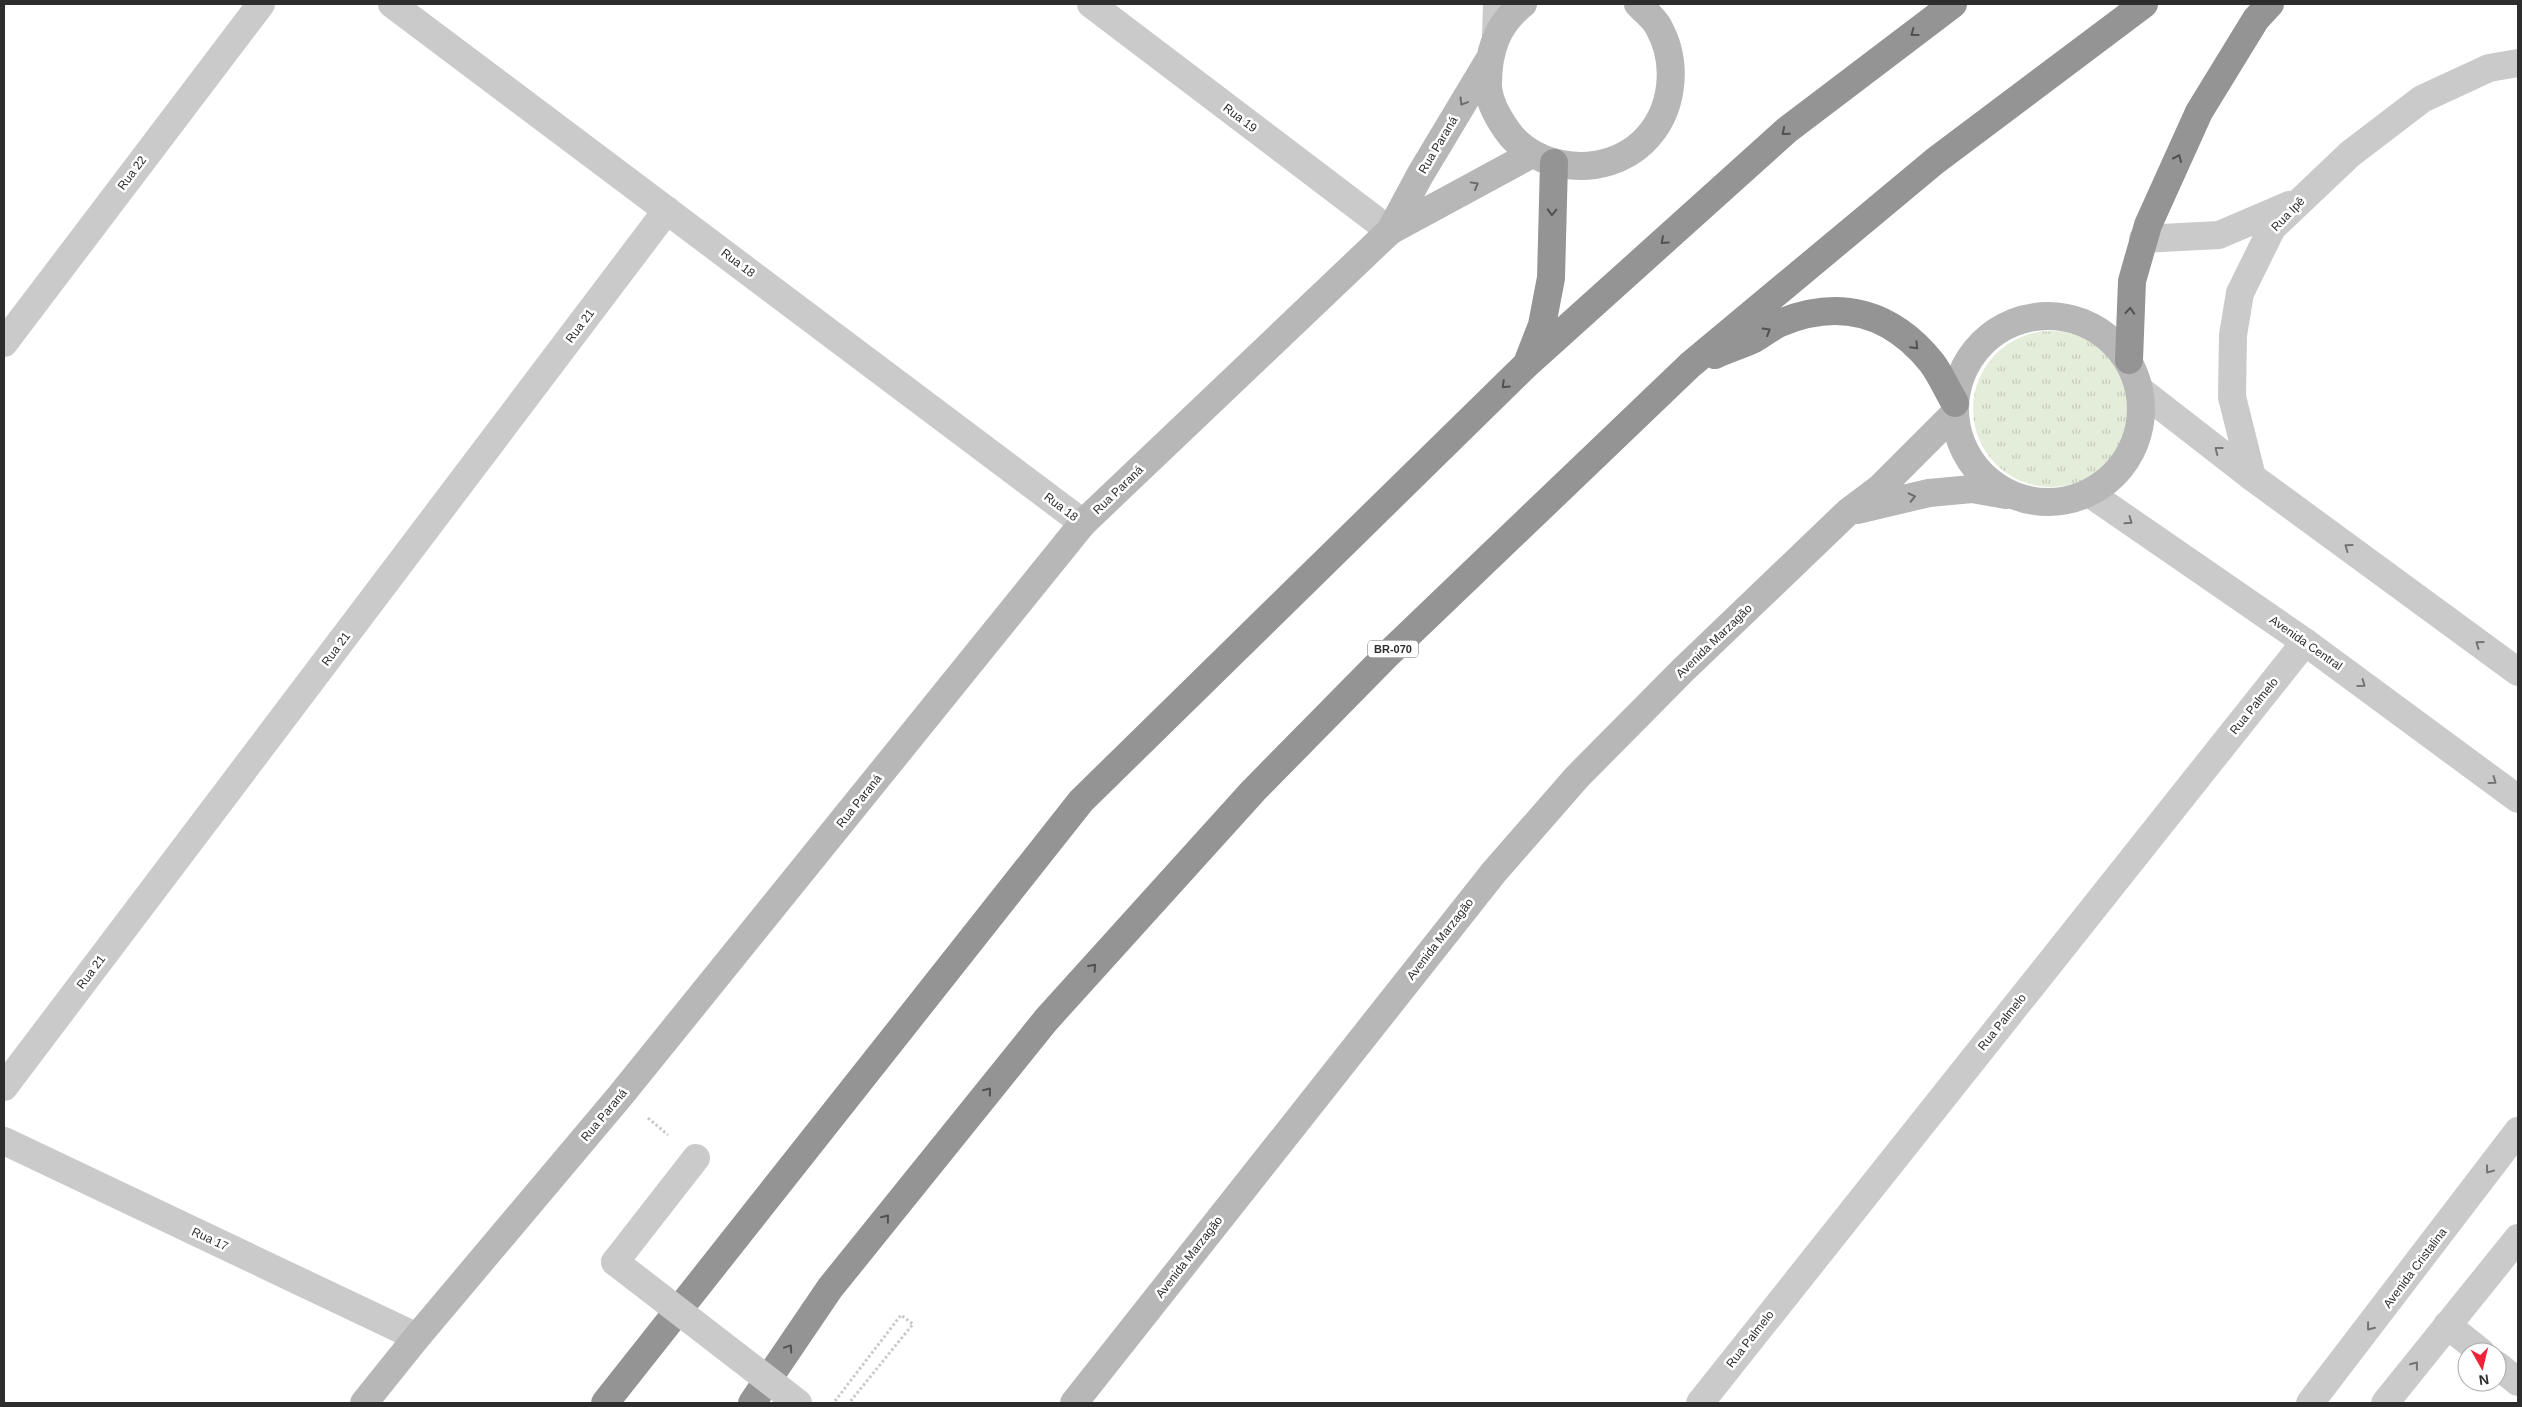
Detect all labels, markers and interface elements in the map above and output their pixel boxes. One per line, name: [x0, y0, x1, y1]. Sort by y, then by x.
one-way arrow: [1911, 28, 1920, 36]
one-way arrow: [1460, 96, 1470, 105]
street label: Rua 19: [1220, 101, 1260, 135]
street label: Rua Paraná: [1416, 114, 1461, 176]
one-way arrow: [1782, 126, 1791, 135]
street label: Rua 22: [115, 153, 149, 193]
one-way arrow: [2172, 154, 2183, 163]
one-way arrow: [1470, 181, 1479, 191]
street label: Rua Ipê: [2268, 194, 2308, 234]
one-way arrow: [1547, 208, 1557, 216]
one-way arrow: [1661, 235, 1670, 244]
street label: Rua 18: [718, 246, 758, 280]
street label: Rua 21: [563, 306, 597, 346]
one-way arrow: [2124, 307, 2135, 315]
one-way arrow: [1761, 327, 1770, 337]
one-way arrow: [1909, 340, 1918, 349]
one-way arrow: [1502, 380, 1511, 389]
one-way arrow: [2214, 447, 2224, 456]
street label: Rua Paraná: [1090, 462, 1146, 517]
street label: Rua 18: [1041, 490, 1081, 524]
one-way arrow: [1908, 492, 1917, 503]
one-way arrow: [2123, 515, 2133, 524]
one-way arrow: [2345, 545, 2354, 553]
street label: Avenida Marzagão: [1673, 601, 1755, 681]
street label: Avenida Central: [2267, 613, 2345, 673]
street label: Rua 21: [319, 629, 353, 669]
road number: BR-070: [1368, 641, 1418, 658]
one-way arrow: [2476, 641, 2485, 649]
street label: Rua Palmelo: [2227, 675, 2281, 737]
one-way arrow: [2357, 678, 2366, 687]
street label: Rua Paraná: [833, 771, 885, 830]
one-way arrow: [2487, 775, 2496, 783]
street label: Avenida Marzagão: [1404, 895, 1476, 983]
street label: Rua 21: [74, 952, 108, 992]
one-way arrow: [1087, 964, 1096, 973]
street label: Rua Palmelo: [1975, 991, 2029, 1053]
street label: Rua Paraná: [578, 1086, 630, 1144]
one-way arrow: [983, 1088, 992, 1097]
one-way arrow: [2486, 1164, 2495, 1174]
street label: Avenida Marzagão: [1153, 1213, 1225, 1301]
one-way arrow: [881, 1215, 889, 1224]
street label: Rua 17: [190, 1224, 231, 1254]
street label: Avenida Cristalina: [2380, 1225, 2450, 1311]
street label: Rua Palmelo: [1723, 1307, 1777, 1370]
one-way arrow: [2367, 1322, 2376, 1331]
north arrow: [2457, 1342, 2507, 1392]
one-way arrow: [783, 1345, 792, 1354]
one-way arrow: [2410, 1362, 2418, 1371]
text: N: [2478, 1371, 2490, 1389]

